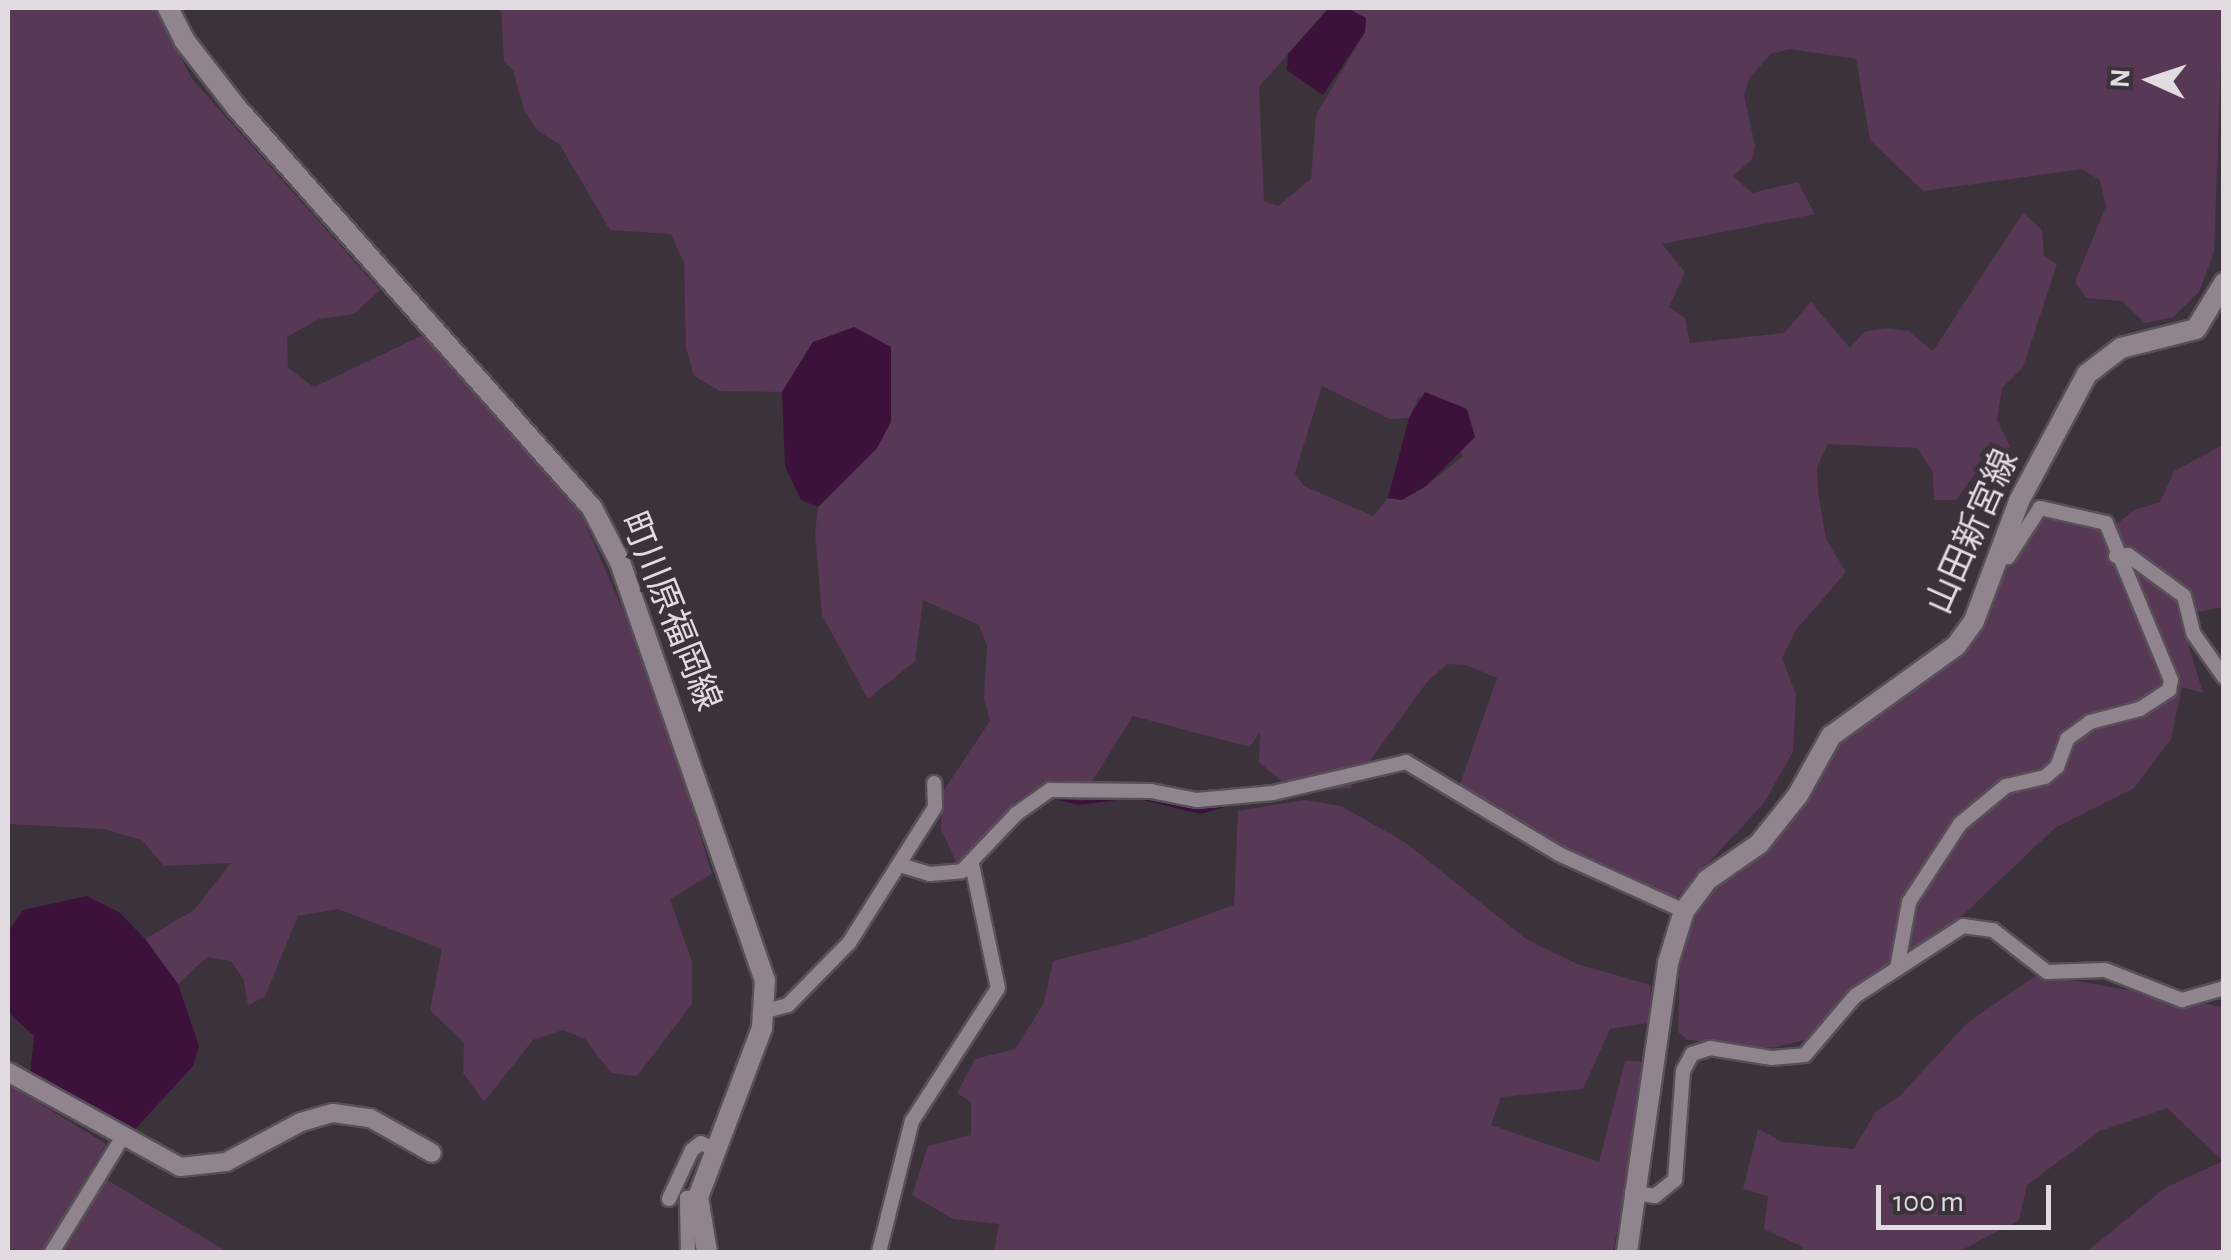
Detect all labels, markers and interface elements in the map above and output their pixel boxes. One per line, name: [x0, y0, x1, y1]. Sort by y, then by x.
north arrow: [2101, 30, 2201, 130]
text: N: [2107, 68, 2136, 89]
street label: 山田新宮線: [1918, 444, 2028, 620]
street label: 町川原福岡線: [611, 507, 729, 717]
scale bar: [1881, 1165, 2056, 1227]
text: 100 m: [1893, 1187, 1964, 1217]

